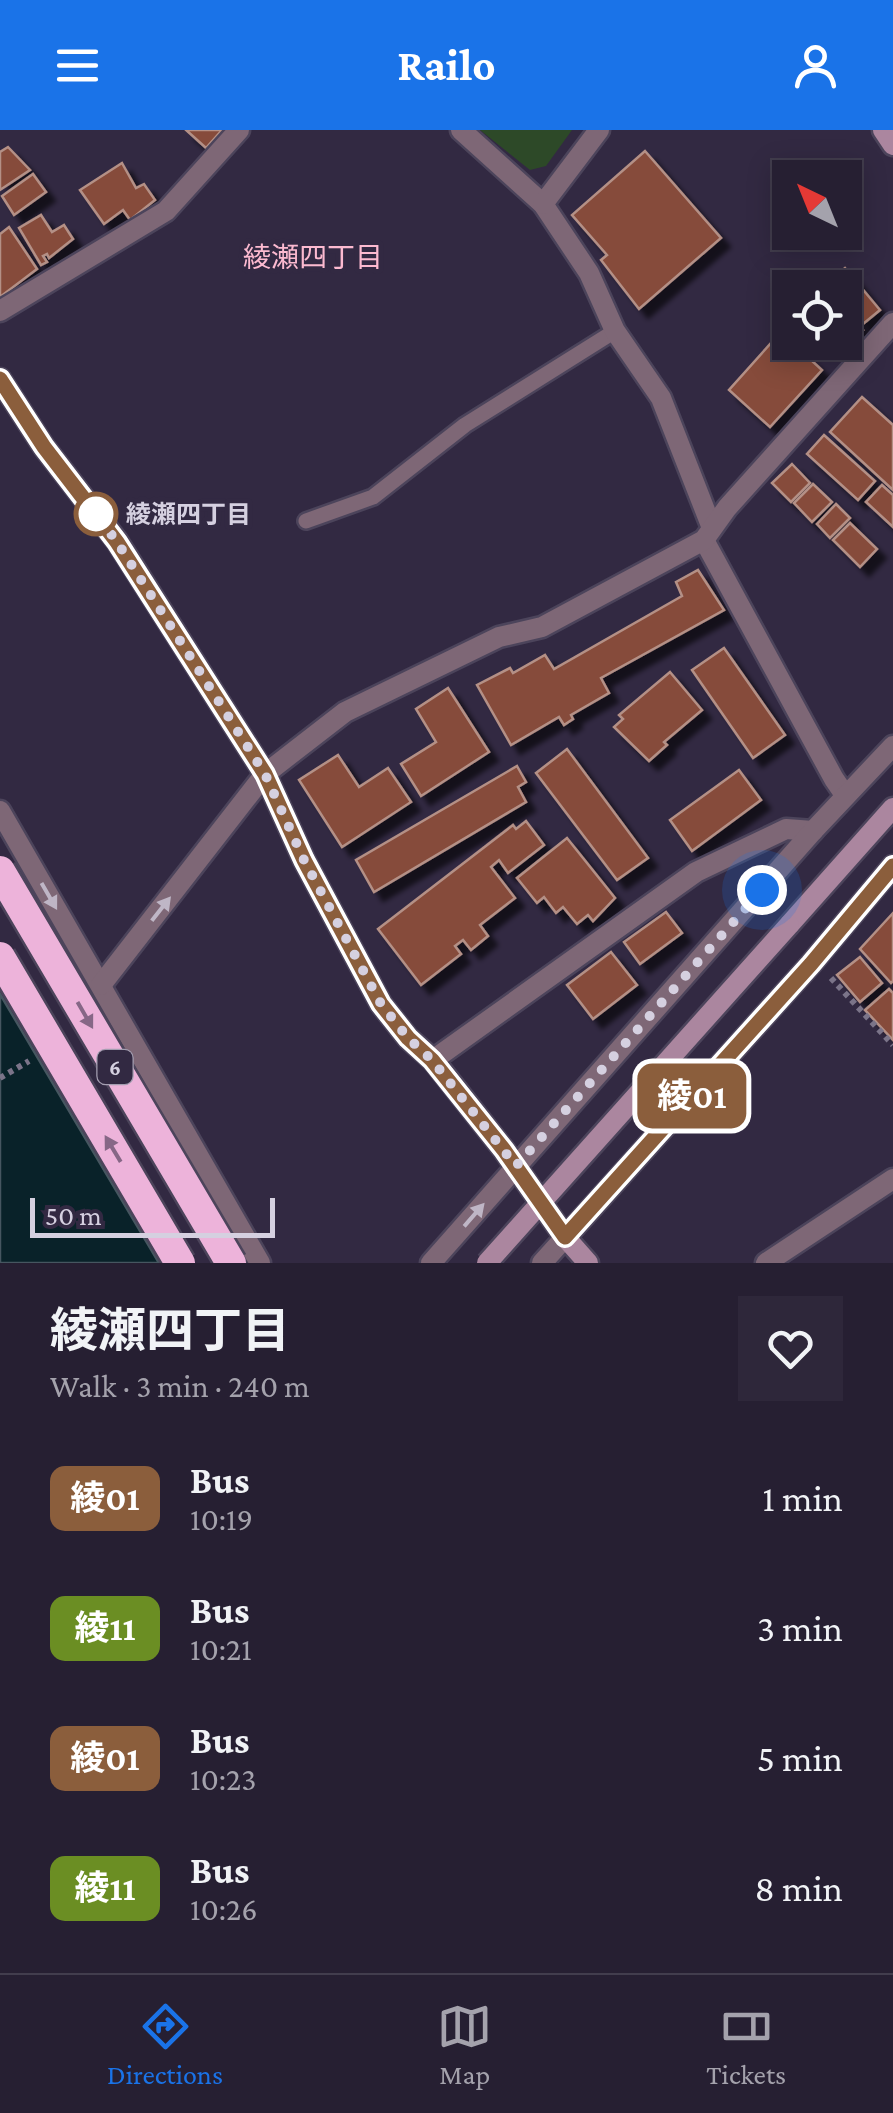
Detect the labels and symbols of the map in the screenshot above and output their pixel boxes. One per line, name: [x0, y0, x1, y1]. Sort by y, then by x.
north arrow: [772, 160, 862, 250]
district label: 綾瀬四丁目: [243, 242, 383, 273]
marker: 綾瀬四丁目: [75, 493, 117, 535]
place label: 綾瀬四丁目: [126, 501, 251, 528]
your location: [737, 865, 787, 915]
one-way arrow: [40, 882, 57, 910]
one-way arrow: [151, 896, 172, 922]
one-way arrow: [76, 1001, 93, 1029]
road number: 6: [98, 1050, 132, 1084]
line badge: 綾01: [634, 1064, 750, 1128]
one-way arrow: [105, 1135, 122, 1163]
scale bar: [30, 1193, 275, 1238]
one-way arrow: [462, 1202, 484, 1227]

